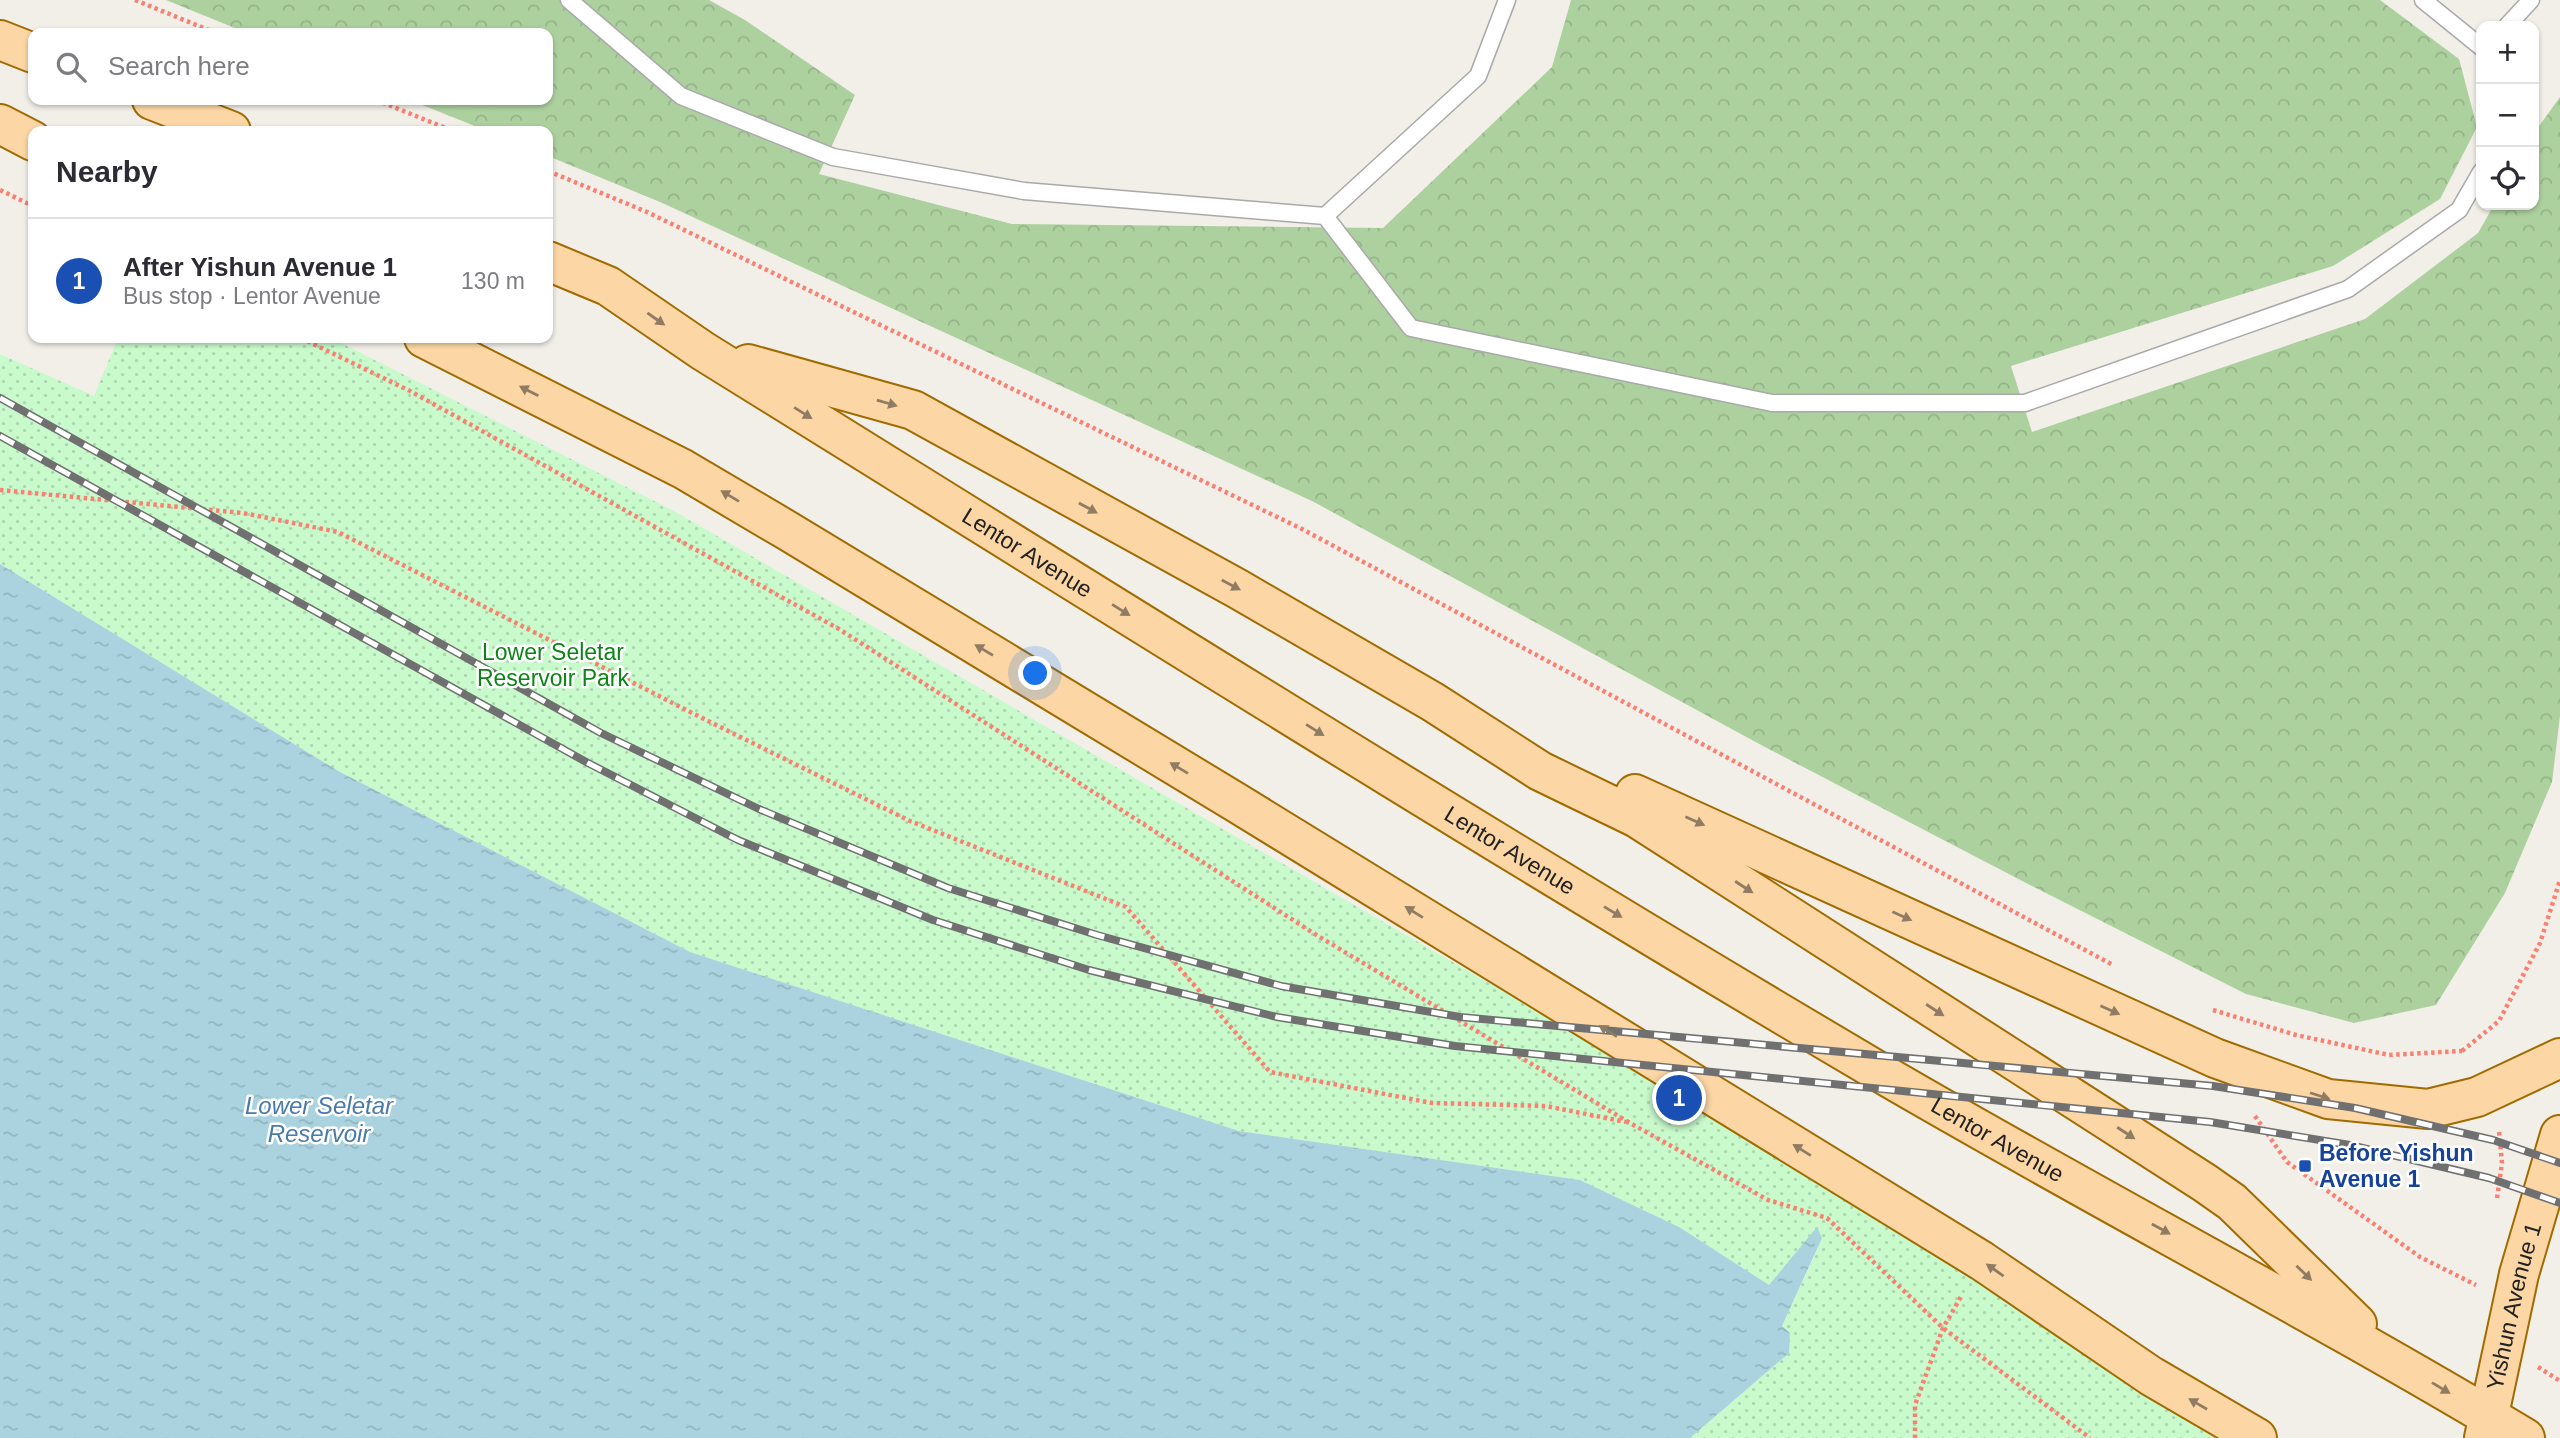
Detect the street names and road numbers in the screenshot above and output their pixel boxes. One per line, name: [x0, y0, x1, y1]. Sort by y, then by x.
street label: Lentor Avenue: [958, 503, 1097, 603]
street label: Lentor Avenue: [1440, 801, 1580, 900]
street label: Lentor Avenue: [1927, 1092, 2068, 1187]
street label: Yishun Avenue 1: [2482, 1219, 2546, 1393]

